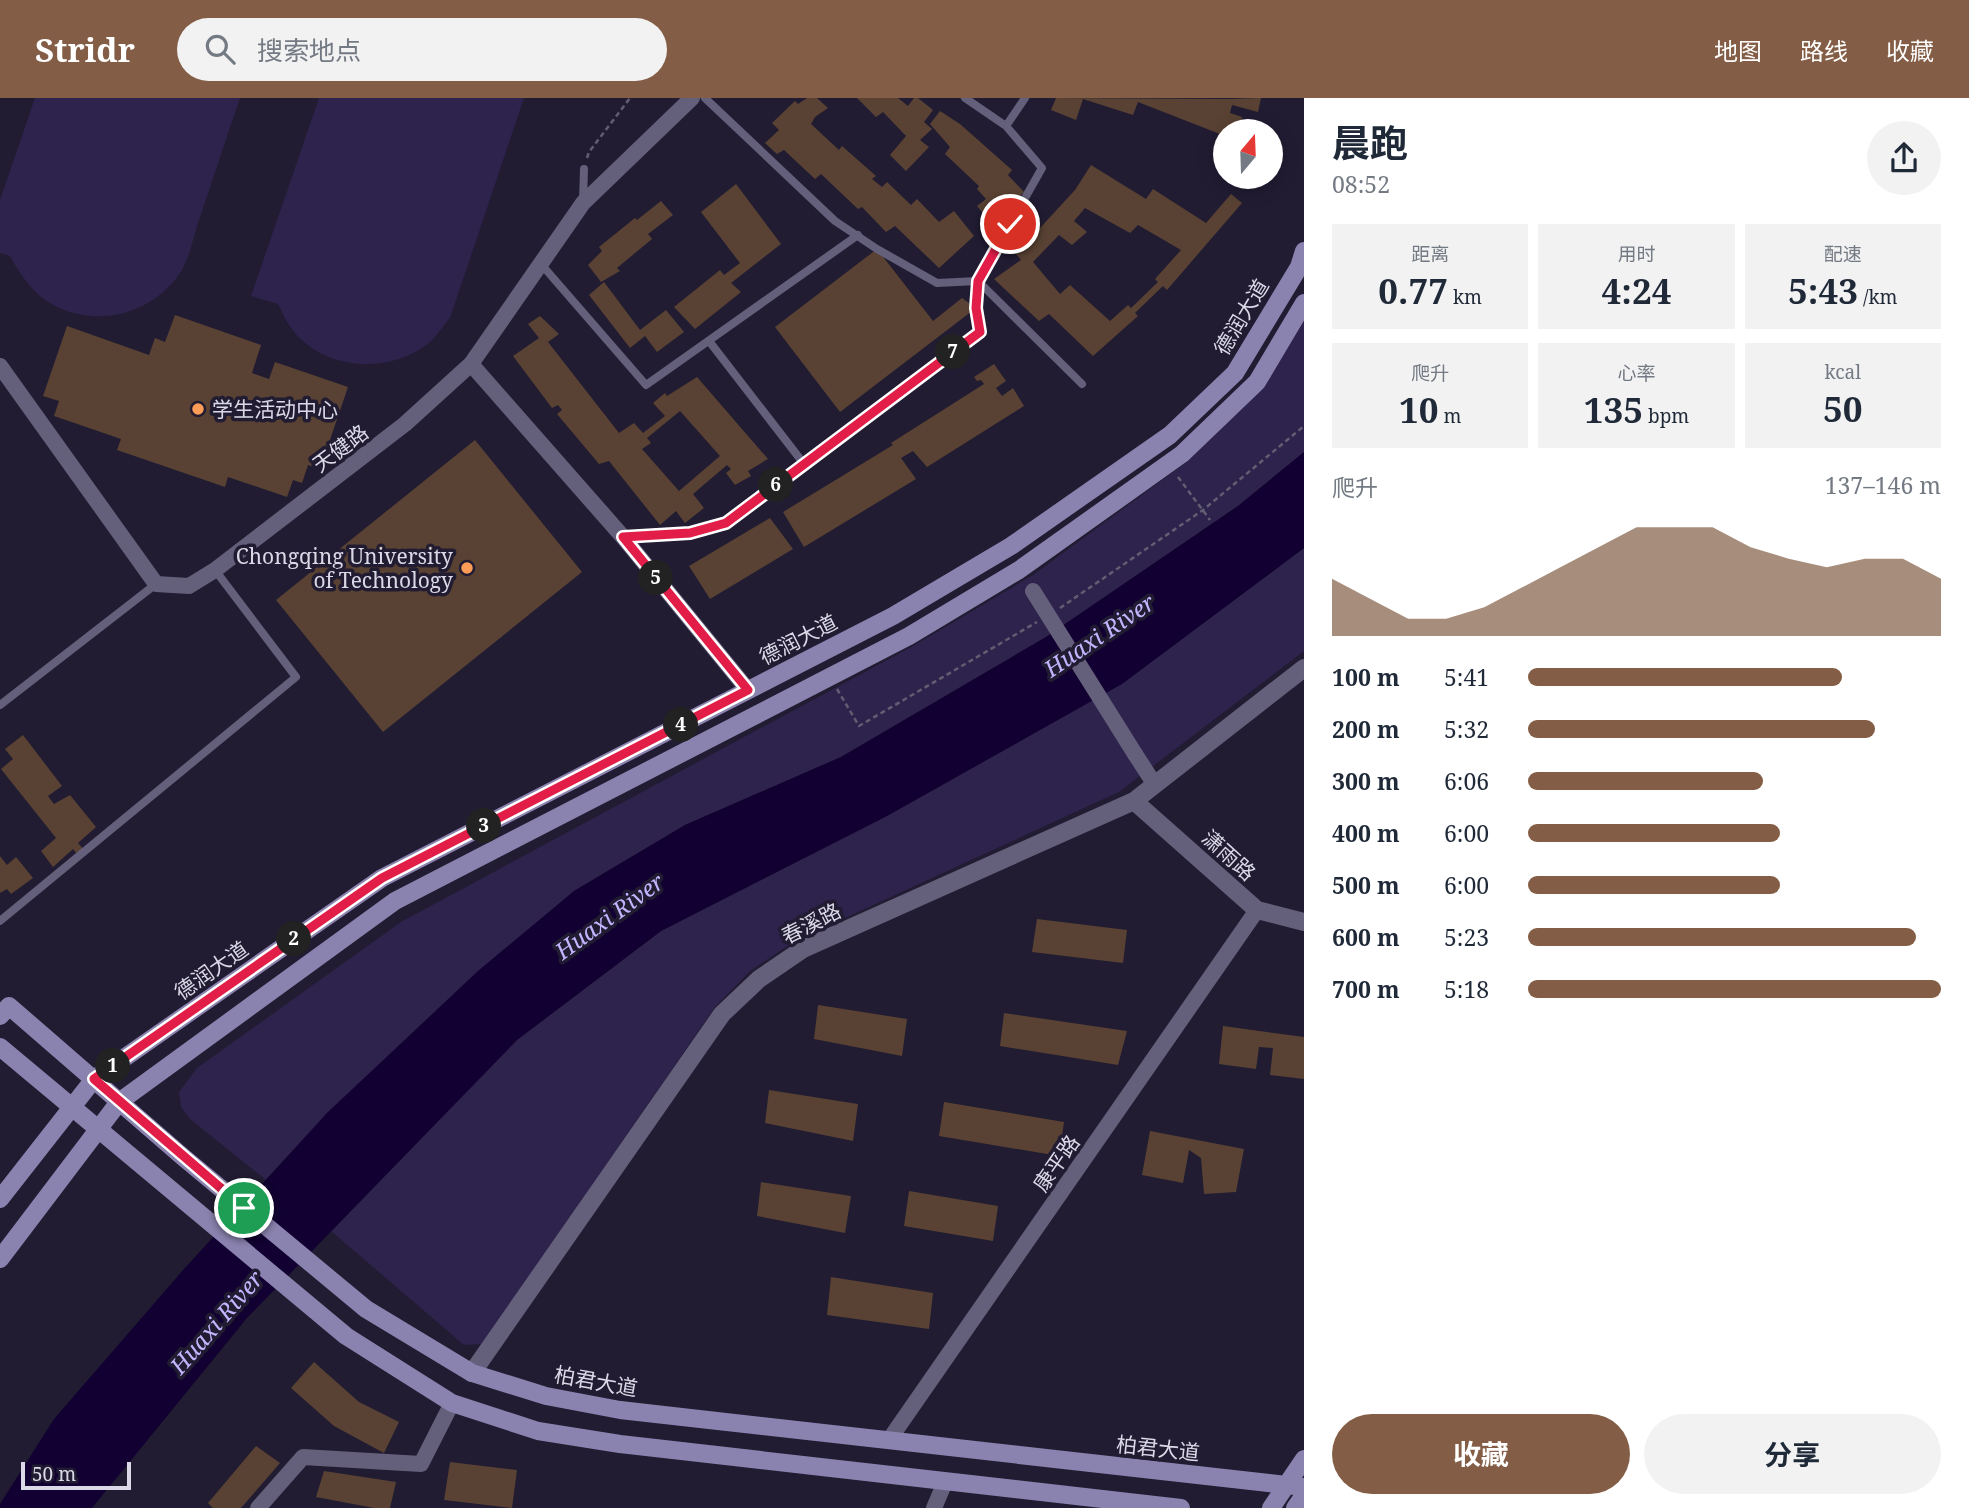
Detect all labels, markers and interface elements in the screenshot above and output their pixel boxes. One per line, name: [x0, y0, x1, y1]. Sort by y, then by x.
search box: [177, 18, 667, 81]
text: Stridr: [35, 27, 135, 72]
icon: search: [201, 30, 239, 68]
text: 搜索地点: [257, 32, 361, 68]
text: 地图: [1714, 34, 1762, 67]
text: 路线: [1800, 34, 1848, 67]
text: 收藏: [1886, 34, 1934, 67]
text: 晨跑: [1332, 116, 1408, 168]
north arrow: [1213, 119, 1283, 189]
map controls: [1213, 119, 1283, 189]
button: share: [1867, 121, 1941, 195]
text: 08:52: [1332, 168, 1390, 200]
pin: [980, 194, 1040, 254]
icon: check: [991, 205, 1029, 243]
text: 距离: [1411, 241, 1449, 267]
text: 用时: [1617, 241, 1656, 267]
text: 配速: [1824, 241, 1862, 267]
text: 0.77: [1378, 267, 1448, 314]
text: 4:24: [1602, 267, 1671, 314]
text: 5:43: [1788, 267, 1858, 314]
street label: 德润大道: [1207, 274, 1275, 360]
text: km: [1448, 284, 1482, 310]
text: /km: [1858, 284, 1898, 310]
pin: 7: [936, 334, 970, 370]
text: 7: [947, 338, 958, 364]
text: kcal: [1824, 359, 1861, 385]
text: 爬升: [1411, 360, 1449, 386]
text: 心率: [1617, 360, 1656, 386]
text: 50: [1823, 385, 1863, 432]
text: 10: [1399, 386, 1438, 433]
text: 135: [1584, 386, 1643, 433]
place label: 学生活动中心: [212, 395, 338, 423]
marker: 学生活动中心: [190, 401, 206, 417]
text: m: [1438, 403, 1461, 429]
text: bpm: [1643, 403, 1689, 429]
street label: 天健路: [306, 418, 374, 478]
pin: 6: [758, 468, 794, 502]
text: 137–146 m: [1825, 469, 1941, 501]
text: 6: [770, 471, 781, 497]
text: 爬升: [1332, 471, 1378, 503]
place label: Chongqing University of Technology: [236, 542, 453, 594]
marker: Chongqing University of Technology: [459, 560, 475, 576]
pin: 5: [638, 560, 674, 596]
text: 5: [650, 564, 661, 590]
water label: Huaxi River: [1036, 586, 1161, 685]
street label: 德润大道: [754, 607, 842, 671]
text: 100 m: [1332, 661, 1400, 693]
text: 5:41: [1444, 661, 1489, 693]
pin: 4: [664, 708, 698, 742]
text: 4: [675, 711, 686, 737]
text: 200 m: [1332, 713, 1400, 745]
text: 5:32: [1444, 713, 1489, 745]
text: 300 m: [1332, 765, 1400, 797]
text: 6:06: [1444, 765, 1489, 797]
pin: 3: [466, 808, 502, 844]
text: 3: [478, 812, 489, 838]
text: 400 m: [1332, 817, 1400, 849]
text: 6:00: [1444, 817, 1489, 849]
street label: 潇雨路: [1196, 824, 1262, 886]
water label: Huaxi River: [547, 865, 670, 967]
text: 500 m: [1332, 869, 1400, 901]
text: 6:00: [1444, 869, 1489, 901]
street label: 春溪路: [777, 896, 845, 950]
text: 600 m: [1332, 921, 1400, 953]
text: 5:23: [1444, 921, 1489, 953]
pin: 2: [276, 922, 312, 956]
text: 2: [288, 925, 299, 951]
street label: 德润大道: [169, 934, 253, 1006]
text: 700 m: [1332, 973, 1400, 1005]
text: 5:18: [1444, 973, 1489, 1005]
pin: 1: [96, 1048, 130, 1084]
text: 1: [107, 1052, 118, 1078]
street label: 康平路: [1026, 1129, 1086, 1197]
pin: [214, 1178, 274, 1238]
icon: arrive: [225, 1189, 263, 1227]
water label: Huaxi River: [161, 1263, 270, 1381]
street label: 柏君大道: [552, 1360, 640, 1402]
button: 收藏: [1332, 1414, 1630, 1494]
button: 分享: [1644, 1414, 1941, 1494]
street label: 柏君大道: [1115, 1430, 1201, 1466]
scale bar: [21, 1459, 131, 1491]
text: 50 m: [32, 1461, 76, 1487]

